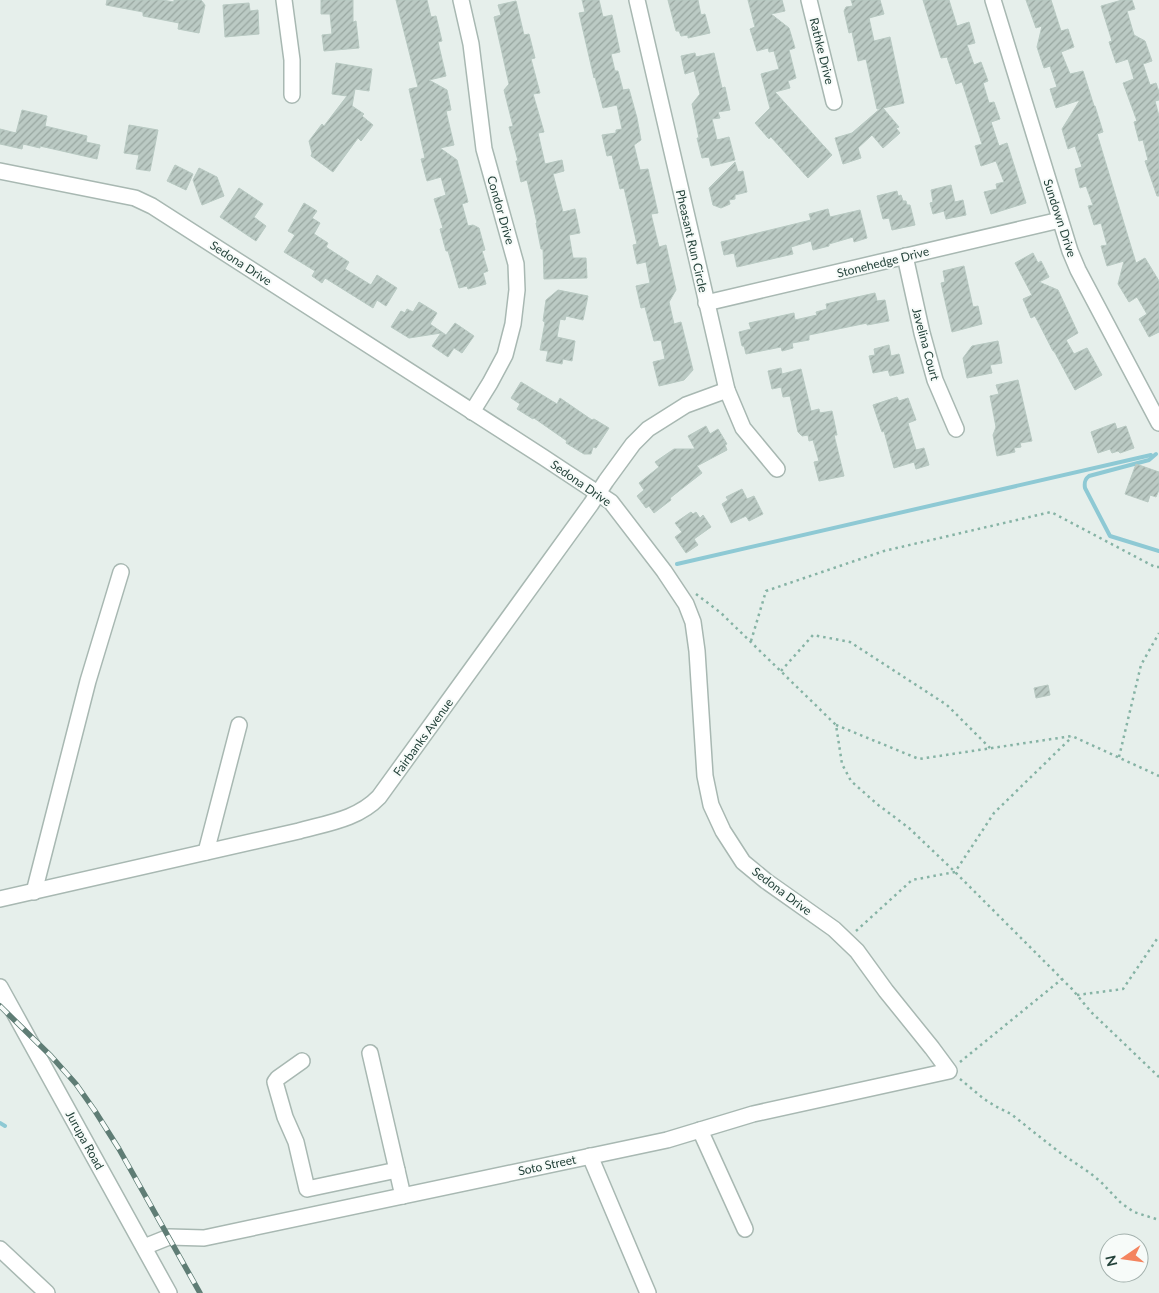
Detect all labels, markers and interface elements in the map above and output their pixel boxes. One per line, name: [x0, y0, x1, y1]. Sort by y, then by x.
street label: Rathke Drive: [806, 16, 838, 86]
street label: Condor Drive: [484, 174, 518, 246]
street label: Sundown Drive: [1040, 177, 1080, 259]
street label: Pheasant Run Circle: [673, 188, 711, 294]
street label: Sedona Drive: [207, 237, 275, 289]
street label: Stonehedge Drive: [835, 243, 931, 281]
street label: Javelina Court: [909, 306, 943, 383]
street label: Sedona Drive: [548, 457, 614, 509]
street label: Fairbanks Avenue: [390, 695, 456, 779]
street label: Sedona Drive: [749, 864, 815, 918]
street label: Jurupa Road: [63, 1108, 107, 1172]
street label: Soto Street: [517, 1151, 578, 1178]
north arrow: [1099, 1233, 1149, 1283]
text: N: [1101, 1254, 1120, 1268]

